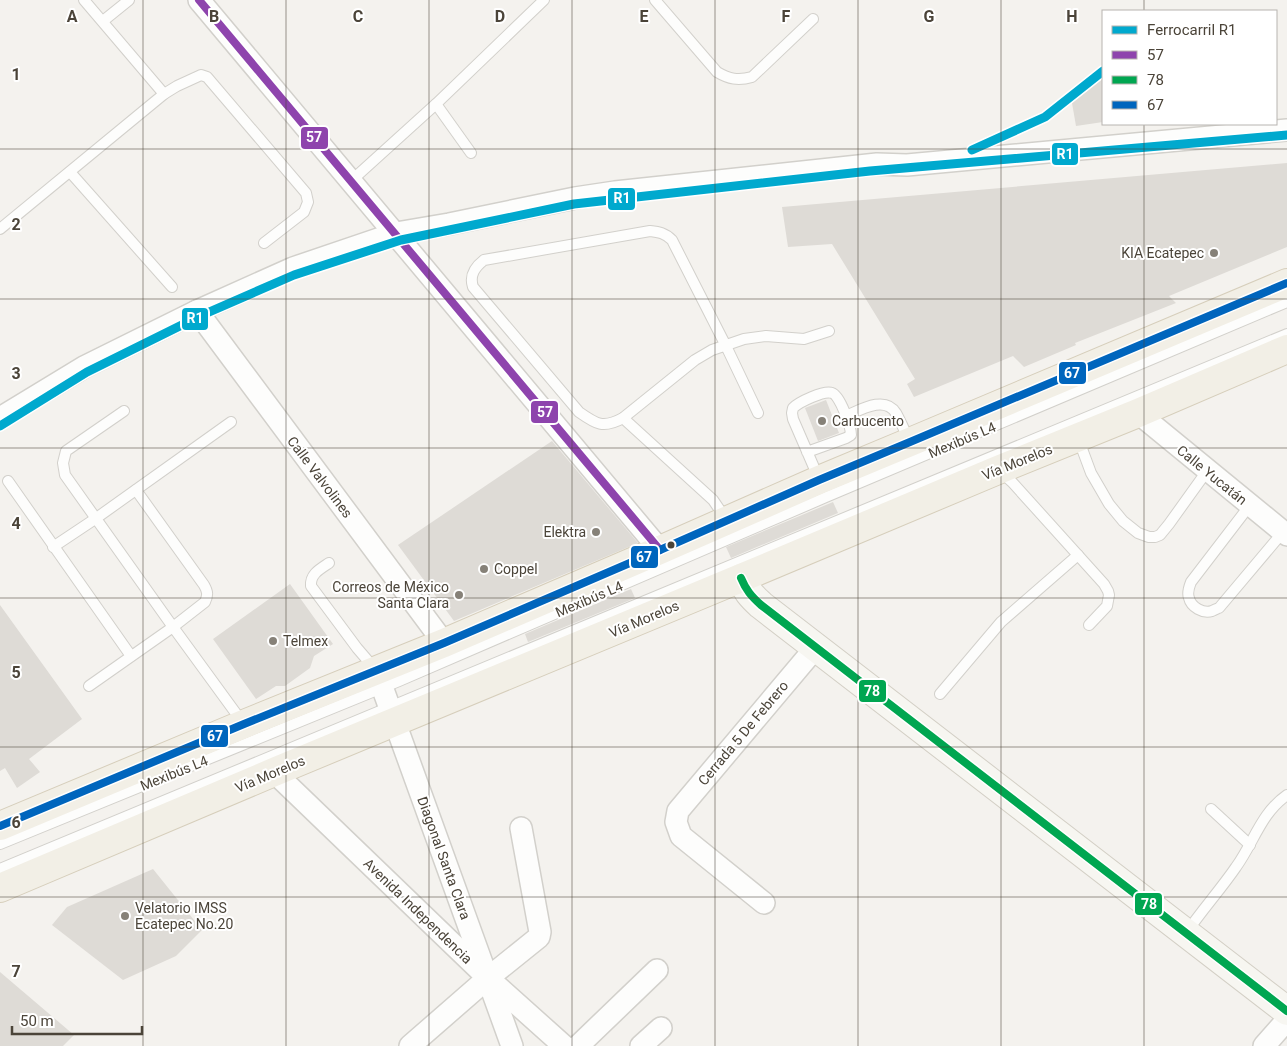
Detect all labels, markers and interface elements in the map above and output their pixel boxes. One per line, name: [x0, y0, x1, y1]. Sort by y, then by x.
text: A: [67, 7, 78, 26]
text: B: [209, 7, 219, 26]
text: C: [353, 7, 363, 26]
text: D: [495, 7, 505, 26]
text: E: [640, 7, 649, 26]
text: F: [782, 7, 791, 26]
text: G: [924, 7, 935, 26]
text: H: [1066, 7, 1078, 26]
legend: [1102, 10, 1277, 125]
text: Ferrocarril R1: [1147, 21, 1237, 39]
text: 57: [1147, 46, 1164, 64]
text: 1: [11, 65, 21, 84]
text: 78: [1147, 71, 1164, 89]
text: 67: [1147, 96, 1164, 114]
line badge: 57: [300, 126, 329, 150]
text: 57: [306, 129, 322, 145]
line badge: R1: [1051, 142, 1079, 166]
text: R1: [1056, 146, 1074, 162]
line badge: R1: [607, 187, 636, 211]
text: R1: [613, 190, 631, 206]
text: 2: [11, 215, 21, 234]
place label: KIA Ecatepec: [1121, 245, 1204, 261]
marker: KIA Ecatepec: [1208, 247, 1220, 259]
line badge: R1: [181, 307, 209, 331]
text: R1: [186, 310, 204, 326]
line badge: 67: [1058, 361, 1087, 385]
text: 3: [11, 364, 21, 383]
text: 67: [1064, 365, 1080, 381]
line badge: 57: [530, 400, 559, 424]
text: 57: [537, 404, 553, 420]
place label: Carbucento: [832, 413, 904, 429]
marker: Carbucento: [816, 415, 828, 427]
street label: Mexibús L4: [926, 419, 998, 461]
street label: Calle Valvolines: [284, 433, 356, 521]
street label: Vía Morelos: [980, 441, 1054, 483]
street label: Calle Yucatán: [1174, 442, 1250, 508]
text: 4: [11, 514, 21, 533]
place label: Elektra: [543, 524, 586, 540]
marker: Elektra: [590, 526, 602, 538]
unlabelled marker: [666, 540, 676, 550]
line badge: 67: [630, 545, 659, 569]
text: 67: [636, 549, 652, 565]
place label: Coppel: [494, 561, 538, 577]
marker: Coppel: [478, 563, 490, 575]
street label: Mexibús L4: [553, 578, 625, 620]
place label: Correos de México Santa Clara: [332, 579, 449, 611]
marker: Correos de México Santa Clara: [453, 589, 465, 601]
street label: Vía Morelos: [607, 597, 681, 641]
place label: Telmex: [283, 633, 328, 649]
marker: Telmex: [267, 635, 279, 647]
text: 5: [11, 663, 21, 682]
street label: Cerrada 5 De Febrero: [695, 678, 791, 788]
line badge: 78: [858, 679, 887, 703]
text: 78: [864, 683, 880, 699]
line badge: 67: [200, 724, 229, 748]
text: 67: [207, 728, 223, 744]
street label: Mexibús L4: [138, 752, 210, 794]
street label: Vía Morelos: [233, 752, 307, 796]
street label: Diagonal Santa Clara: [414, 794, 474, 922]
text: 6: [11, 813, 21, 832]
street label: Avenida Independencia: [361, 855, 475, 967]
line badge: 78: [1134, 892, 1163, 916]
text: 78: [1141, 896, 1157, 912]
place label: Velatorio IMSS Ecatepec No.20: [135, 900, 233, 932]
marker: Velatorio IMSS Ecatepec No.20: [119, 910, 131, 922]
text: 7: [11, 962, 21, 981]
scale bar: [12, 1004, 142, 1036]
text: 50 m: [20, 1012, 54, 1030]

